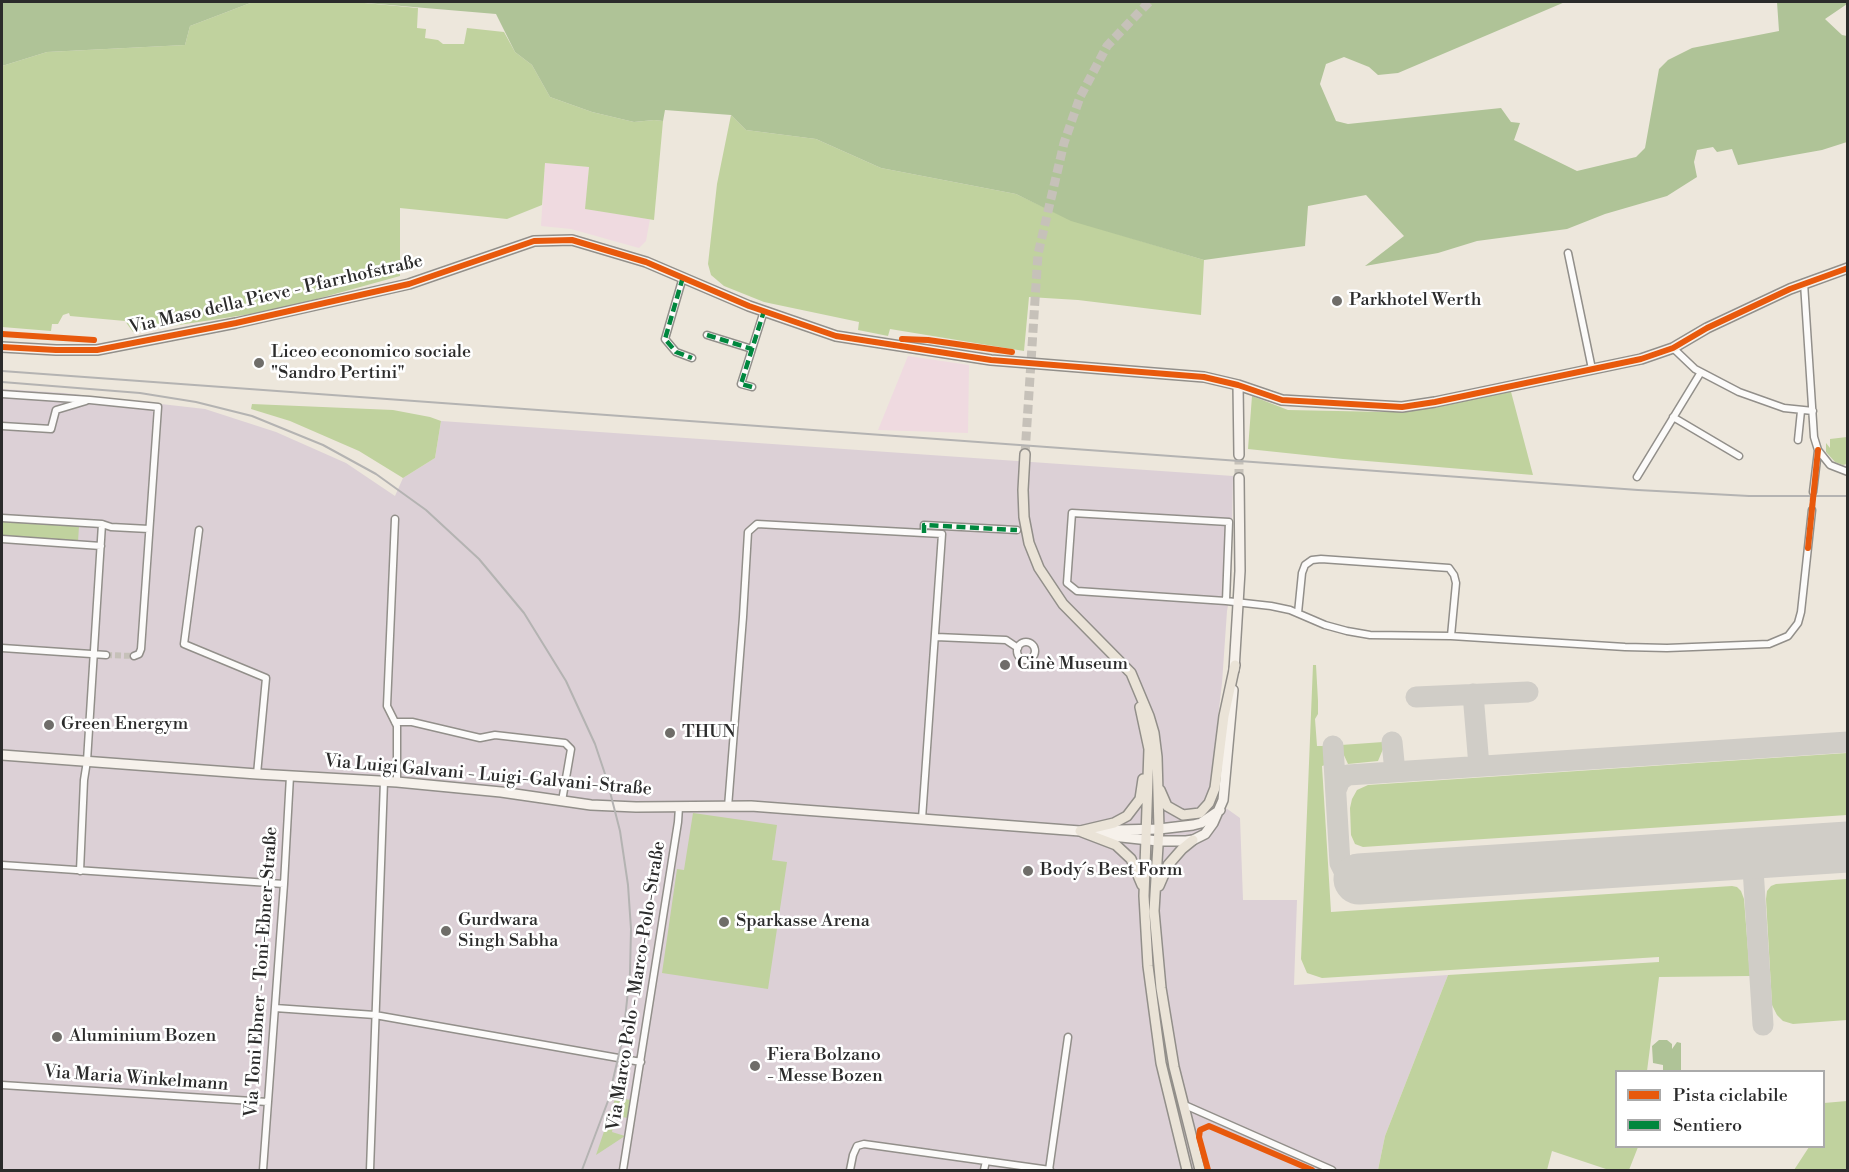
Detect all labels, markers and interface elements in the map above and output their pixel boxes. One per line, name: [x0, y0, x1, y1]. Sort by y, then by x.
street label: Via Maso della Pieve - Pfarrhofstraße: [127, 251, 425, 339]
place label: Parkhotel Werth: [1349, 290, 1481, 312]
marker: Parkhotel Werth: [1330, 294, 1344, 308]
place label: Liceo economico sociale "Sandro Pertini": [271, 342, 471, 385]
marker: Liceo economico sociale "Sandro Pertini": [252, 356, 266, 370]
place label: Cinè Museum: [1017, 654, 1128, 676]
marker: Cinè Museum: [998, 658, 1012, 672]
place label: Green Energym: [61, 714, 188, 736]
marker: Green Energym: [42, 718, 56, 732]
place label: THUN: [682, 722, 736, 744]
marker: THUN: [663, 726, 677, 740]
street label: Via Luigi Galvani - Luigi-Galvani-Straße: [323, 751, 653, 801]
street label: Via Toni Ebner - Toni-Ebner-Straße: [241, 826, 283, 1118]
street label: Via Marco Polo - Marco-Polo-Straße: [603, 840, 671, 1132]
place label: Body´s Best Form: [1040, 860, 1182, 882]
marker: Body´s Best Form: [1021, 864, 1035, 878]
place label: Gurdwara Singh Sabha: [458, 910, 558, 952]
place label: Sparkasse Arena: [736, 911, 870, 933]
marker: Sparkasse Arena: [717, 915, 731, 929]
marker: Gurdwara Singh Sabha: [439, 924, 453, 938]
place label: Aluminium Bozen: [69, 1026, 216, 1048]
marker: Aluminium Bozen: [50, 1030, 64, 1044]
place label: Fiera Bolzano - Messe Bozen: [767, 1045, 883, 1088]
marker: Fiera Bolzano - Messe Bozen: [748, 1059, 762, 1073]
street label: Via Maria Winkelmann: [43, 1062, 229, 1096]
legend: [1615, 1070, 1825, 1148]
text: Pista ciclabile: [1673, 1084, 1788, 1107]
text: Sentiero: [1673, 1114, 1742, 1137]

